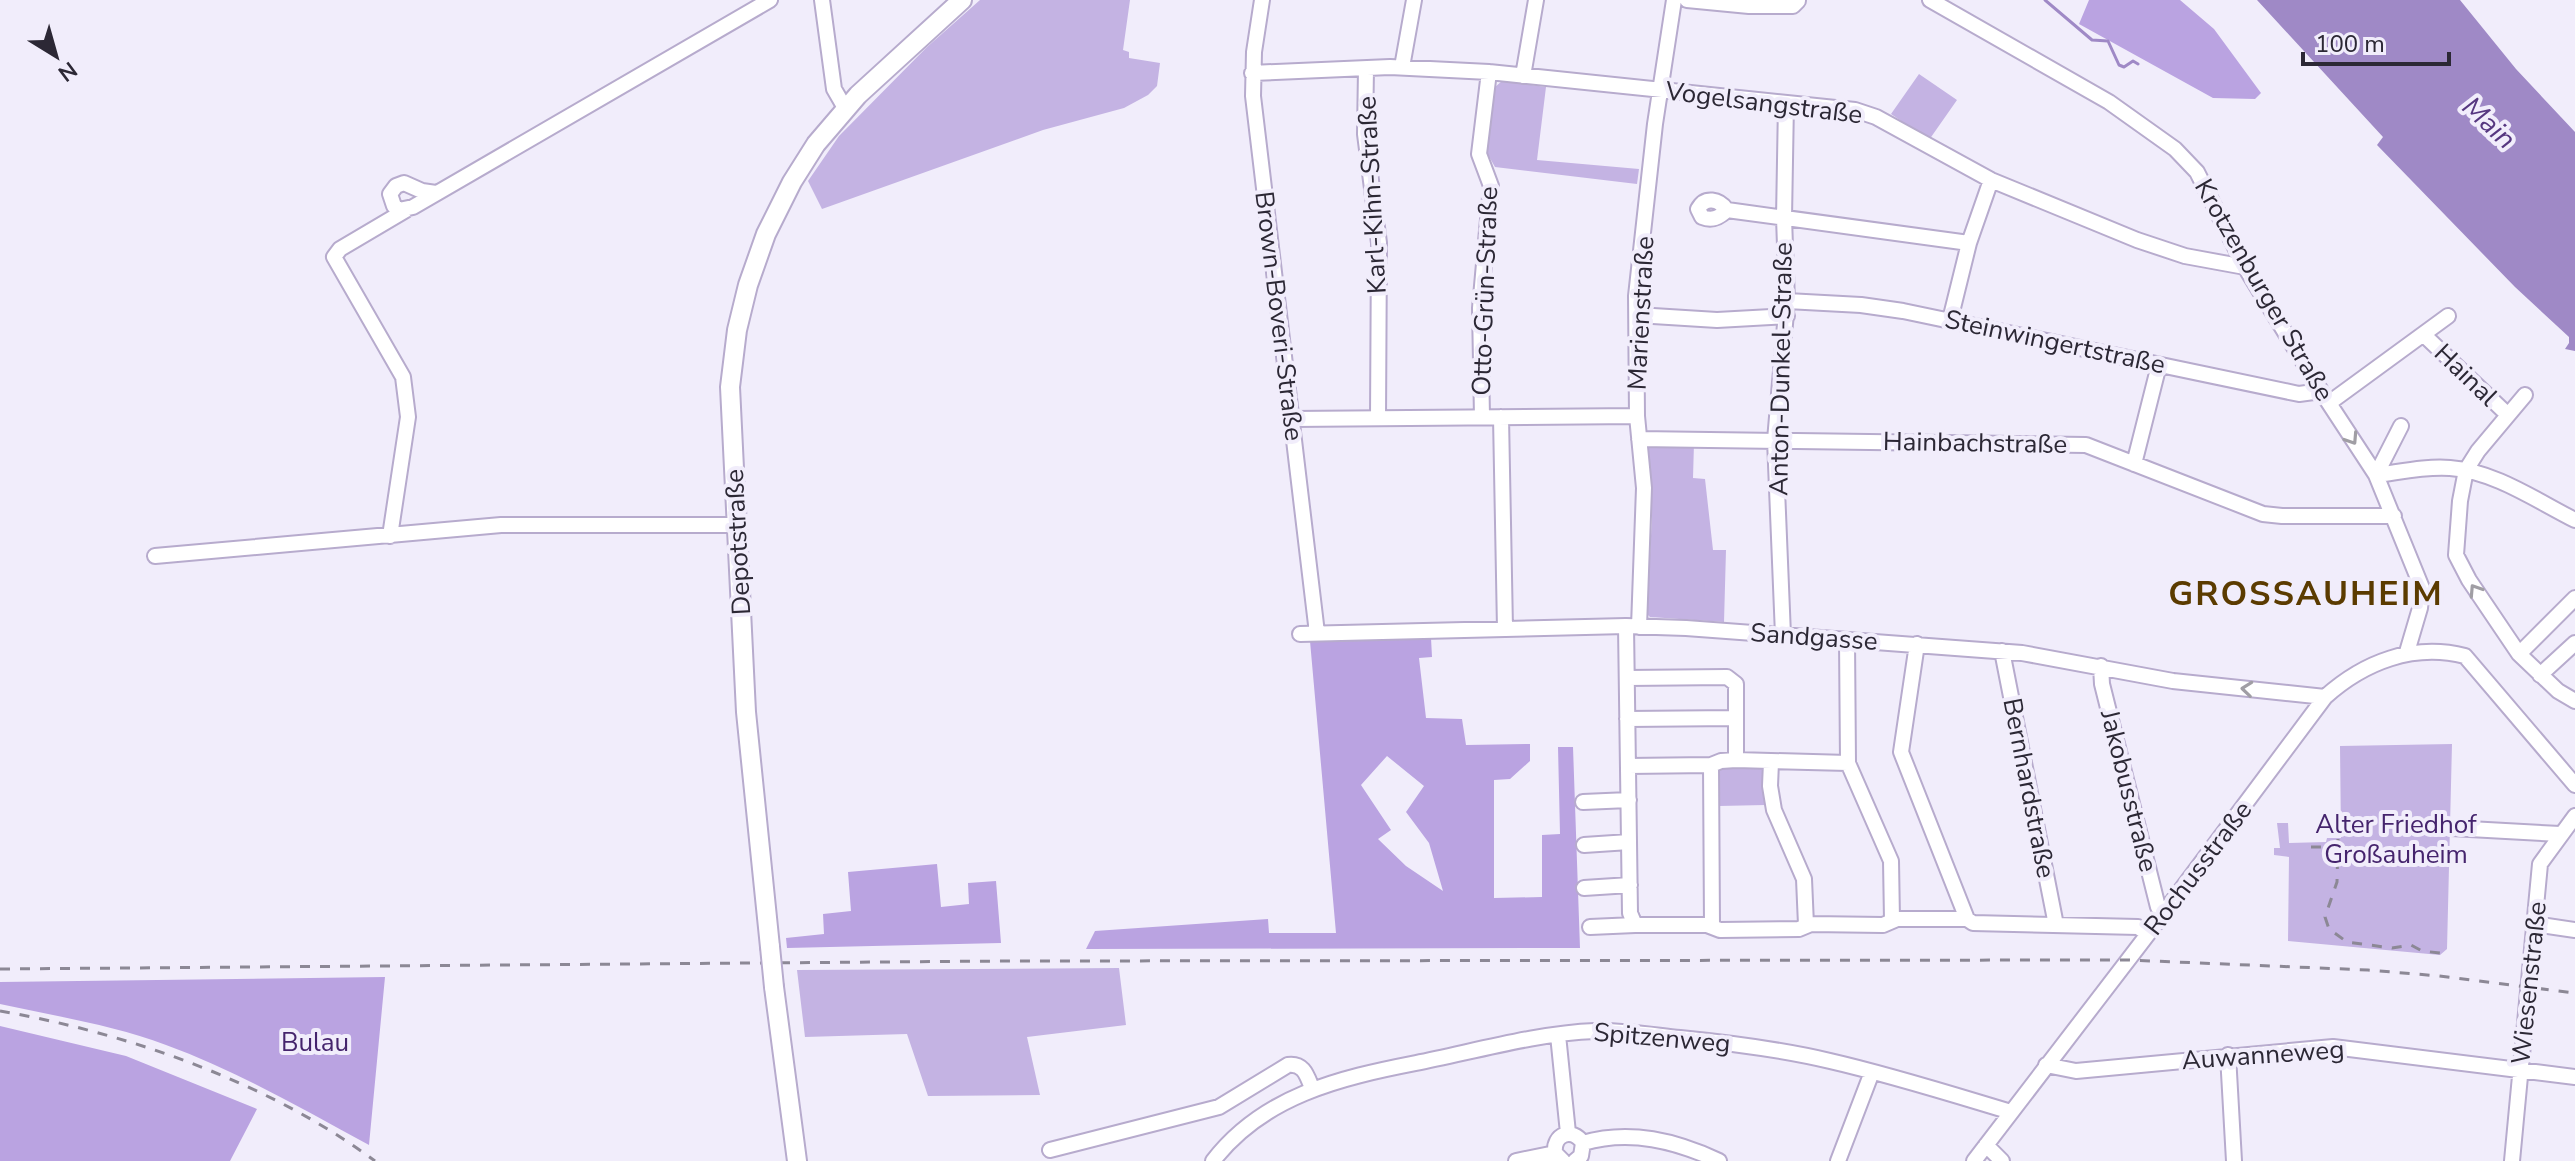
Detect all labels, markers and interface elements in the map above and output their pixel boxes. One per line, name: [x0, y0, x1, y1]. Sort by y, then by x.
north arrow: [16, 16, 96, 96]
scale bar: [2303, 16, 2449, 66]
text: 100 m: [2315, 28, 2385, 60]
text: N: [52, 54, 83, 88]
street label: Vogelsangstraße: [1663, 73, 1864, 132]
water label: Main: [2454, 88, 2524, 158]
street label: Karl-Kihn-Straße: [1349, 95, 1395, 295]
street label: Krotzenburger Straße: [2186, 173, 2342, 407]
street label: Otto-Grün-Straße: [1464, 186, 1506, 396]
street label: Brown-Boveri-Straße: [1246, 189, 1312, 443]
street label: Marienstraße: [1619, 235, 1663, 391]
street label: Anton-Dunkel-Straße: [1761, 242, 1801, 496]
street label: Steinwingertstraße: [1942, 302, 2168, 382]
street label: Hainal: [2427, 336, 2506, 414]
street label: Hainbachstraße: [1883, 424, 2067, 462]
one-way arrow: [2343, 430, 2358, 445]
street label: Depotstraße: [717, 468, 759, 616]
district label: GROSSAUHEIM: [2168, 571, 2444, 617]
one-way arrow: [2470, 584, 2485, 599]
street label: Sandgasse: [1749, 615, 1879, 659]
one-way arrow: [2240, 680, 2253, 697]
street label: Bernhardstraße: [1994, 695, 2064, 881]
street label: Jakobusstraße: [2092, 705, 2166, 876]
street label: Rochusstraße: [2136, 794, 2260, 942]
park label: Alter Friedhof Großauheim: [2315, 807, 2477, 872]
street label: Wiesenstraße: [2503, 900, 2555, 1066]
street label: Spitzenweg: [1592, 1015, 1732, 1061]
park label: Bulau: [281, 1025, 349, 1060]
street label: Auwanneweg: [2181, 1032, 2345, 1078]

